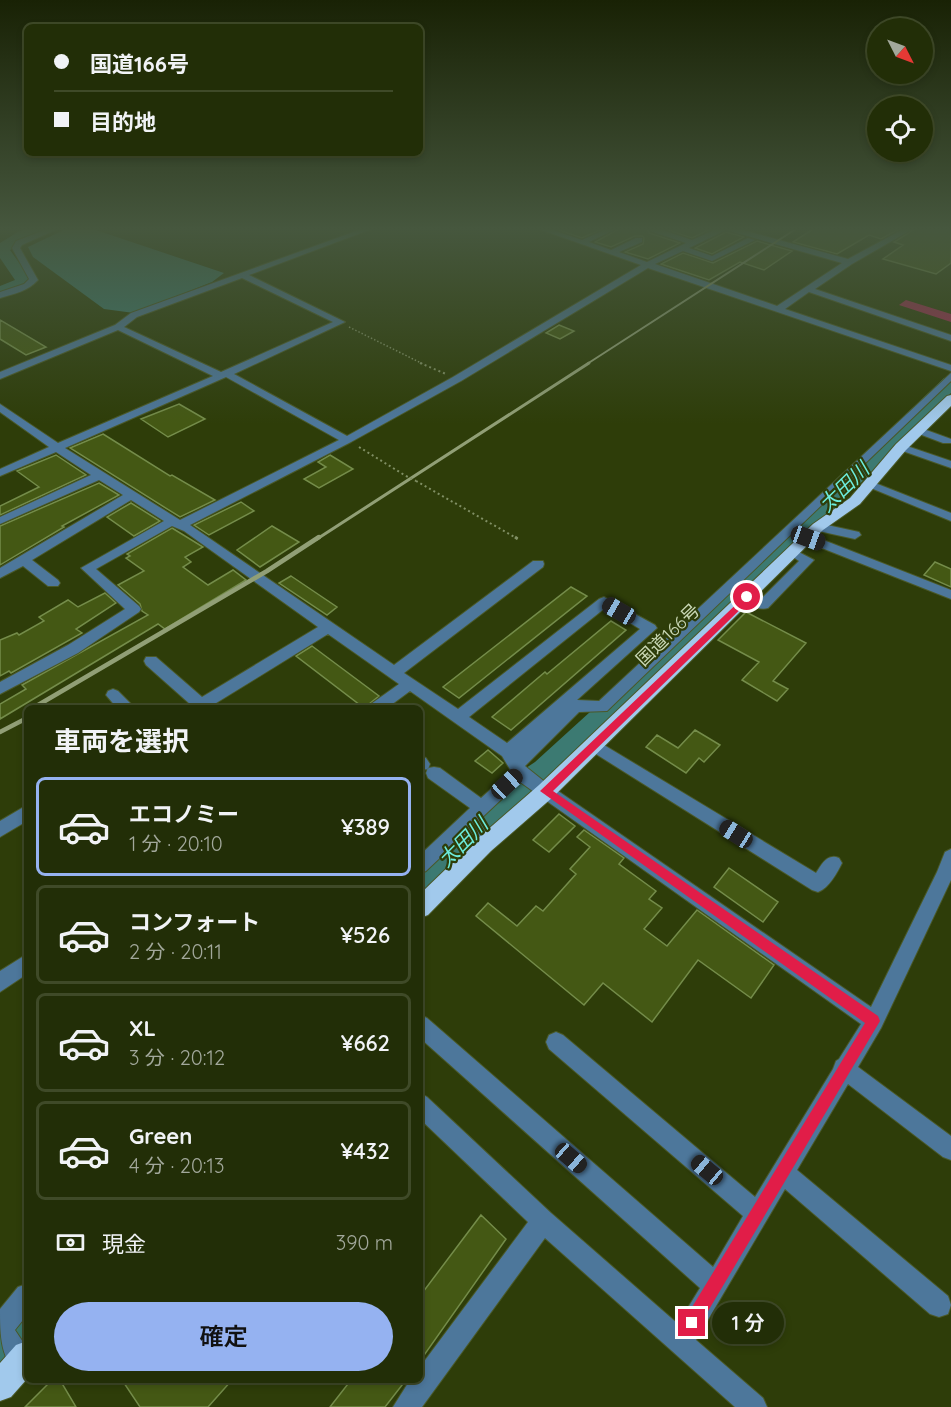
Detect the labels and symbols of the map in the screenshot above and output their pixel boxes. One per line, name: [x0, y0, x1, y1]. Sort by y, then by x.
north arrow: [867, 18, 933, 84]
water label: 太田川: [813, 455, 875, 516]
car: [788, 523, 828, 553]
route start: [733, 583, 760, 610]
car: [599, 594, 639, 628]
street label: 国道166号: [631, 599, 704, 671]
car: [488, 765, 526, 803]
water label: 太田川: [433, 810, 494, 872]
car: [716, 817, 756, 851]
car: [552, 1139, 590, 1177]
car: [687, 1152, 727, 1188]
callout: 1 分: [713, 1302, 785, 1344]
route end: [678, 1309, 705, 1336]

